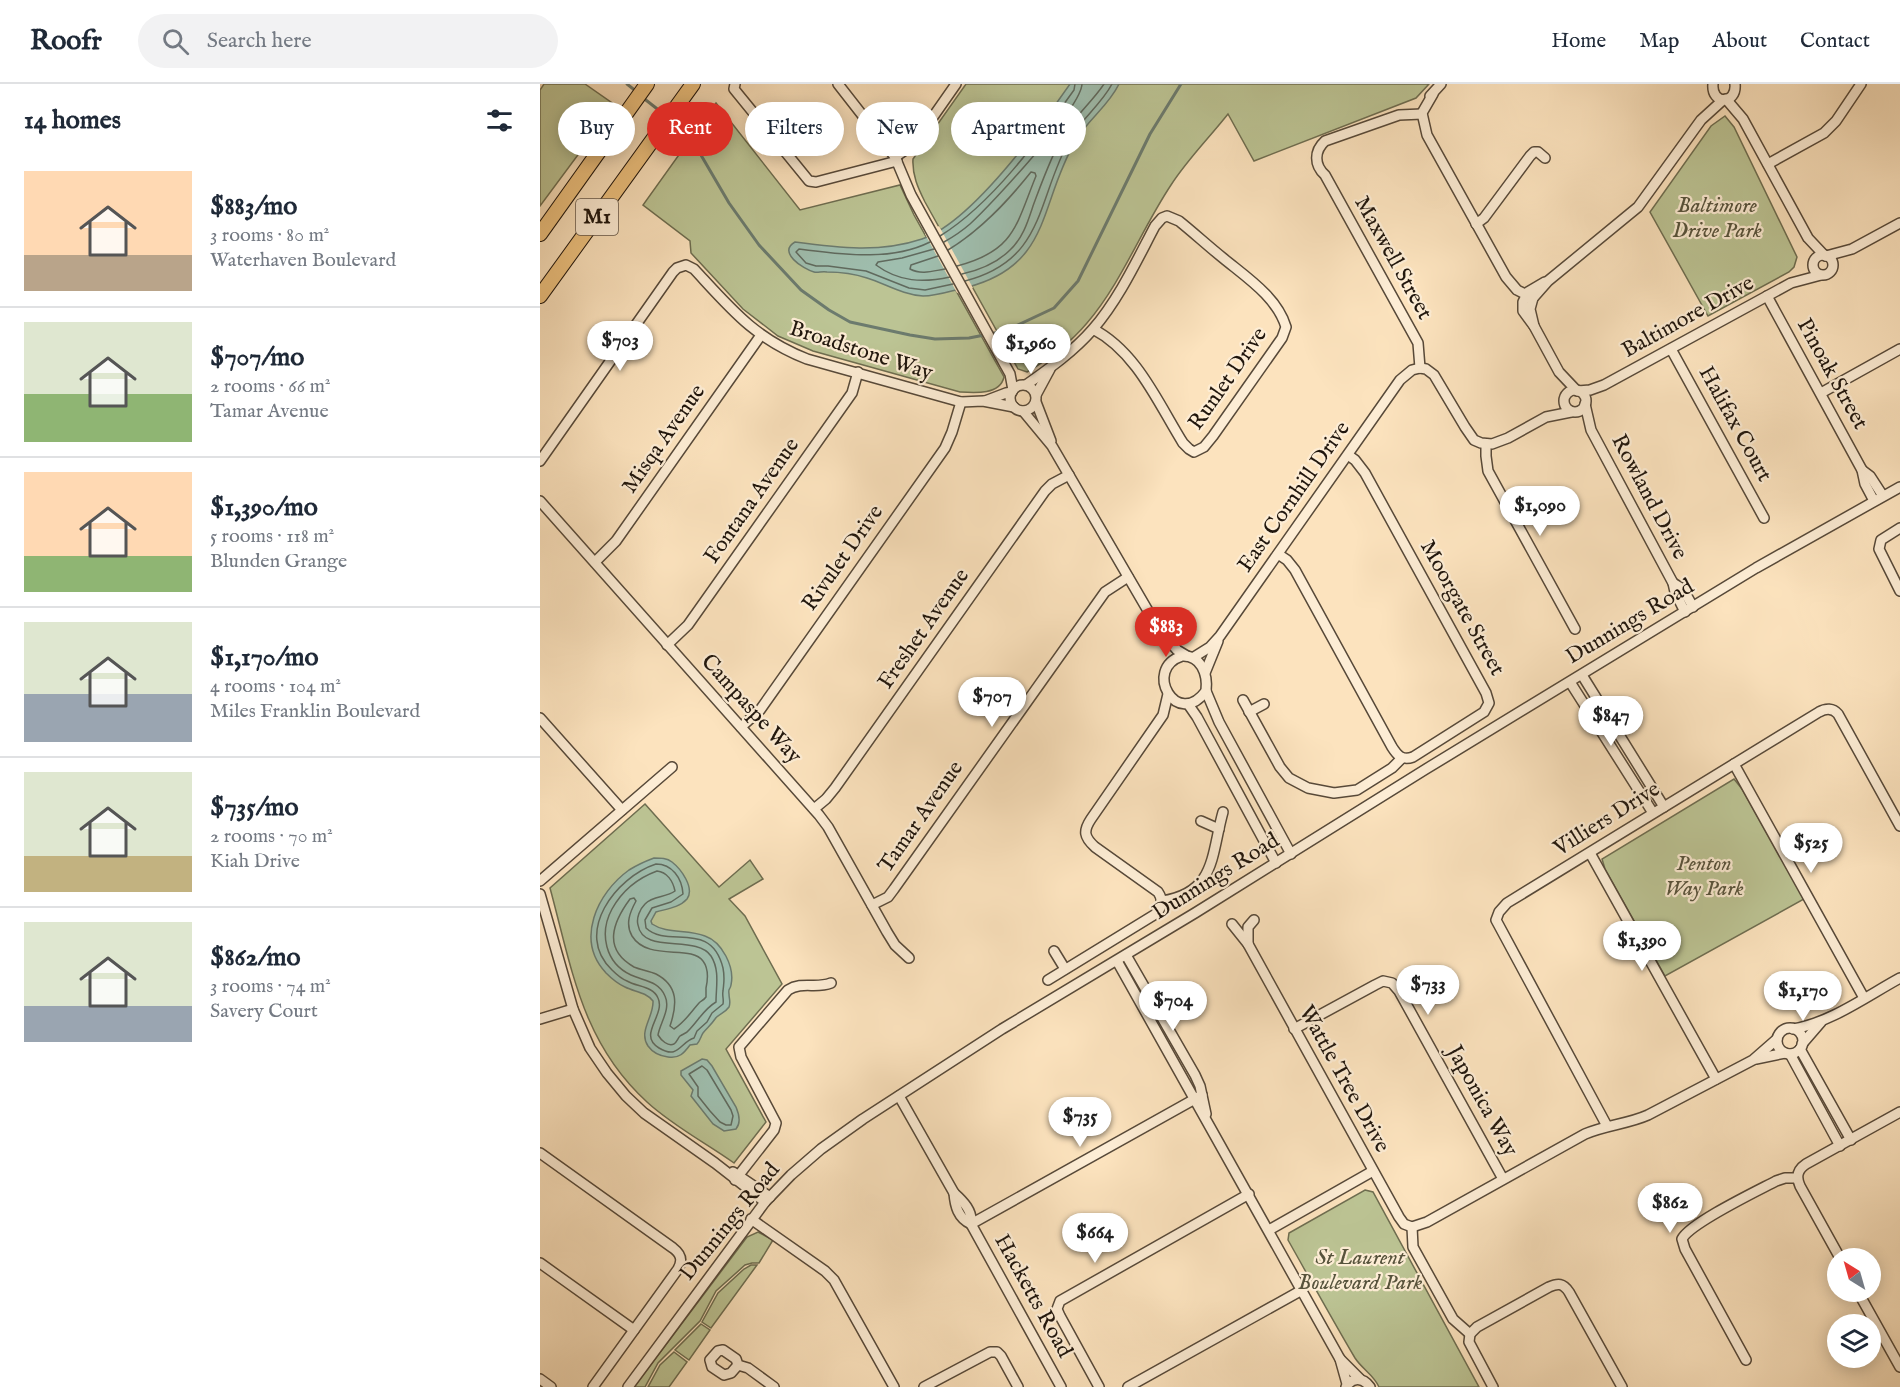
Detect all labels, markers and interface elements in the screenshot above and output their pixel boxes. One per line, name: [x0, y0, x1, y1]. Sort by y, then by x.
search box: [138, 14, 558, 68]
text: Roofr: [30, 24, 102, 59]
icon: search: [159, 25, 192, 58]
text: Search here: [207, 27, 312, 55]
text: Home: [1551, 28, 1606, 55]
text: Map: [1639, 28, 1679, 55]
text: About: [1712, 28, 1767, 55]
text: Contact: [1800, 28, 1870, 55]
chip: Buy: [558, 102, 635, 156]
chip: Rent: [647, 102, 733, 156]
chip: Filters: [745, 102, 844, 156]
chip: New: [856, 102, 939, 156]
chip: Apartment: [951, 102, 1086, 156]
text: 14 homes: [24, 104, 121, 137]
icon: filters: [483, 104, 516, 137]
text: $883/mo: [210, 190, 297, 223]
street label: Maxwell Street: [1348, 191, 1439, 325]
park label: Baltimore Drive Park: [1672, 192, 1762, 245]
icon: home: [72, 195, 144, 267]
road number: M1: [576, 199, 618, 235]
text: 3 rooms · 80 m²: [210, 223, 329, 248]
text: Waterhaven Boulevard: [210, 248, 396, 273]
street label: Baltimore Drive: [1617, 269, 1759, 365]
street label: Pinoak Street: [1790, 313, 1874, 435]
street label: Broadstone Way: [786, 315, 936, 387]
pin: $703: [584, 321, 656, 372]
street label: Runlet Drive: [1182, 322, 1274, 436]
pin: $1,960: [982, 324, 1080, 375]
text: $703: [601, 328, 639, 353]
text: $1,960: [1006, 331, 1056, 356]
text: $707/mo: [210, 341, 304, 374]
icon: home: [72, 346, 144, 418]
street label: Halifax Court: [1692, 361, 1778, 487]
text: 2 rooms · 66 m²: [210, 374, 331, 399]
street label: Misqa Avenue: [616, 379, 712, 499]
text: Tamar Avenue: [210, 399, 329, 424]
street label: East Cornhill Drive: [1232, 416, 1356, 578]
street label: Rowland Drive: [1604, 430, 1694, 564]
street label: Fontana Avenue: [698, 433, 806, 569]
pin: $1,090: [1491, 486, 1589, 537]
text: $1,390/mo: [210, 491, 318, 524]
text: $1,090: [1514, 493, 1566, 518]
icon: home: [72, 496, 144, 568]
street label: Rivulet Drive: [796, 500, 890, 616]
text: 5 rooms · 118 m²: [210, 524, 334, 549]
street label: Moorgate Street: [1413, 535, 1511, 681]
text: Blunden Grange: [210, 549, 347, 574]
street label: Freshet Avenue: [872, 563, 976, 695]
street label: Dunnings Road: [1561, 573, 1699, 671]
pin: $883: [1130, 607, 1202, 658]
text: $883: [1149, 614, 1183, 639]
text: $1,170/mo: [210, 641, 318, 674]
icon: home: [72, 646, 144, 718]
street label: Campaspe Way: [694, 648, 808, 770]
text: 4 rooms · 104 m²: [210, 674, 341, 699]
pin: $707: [956, 677, 1028, 728]
text: $707: [972, 684, 1012, 709]
pin: $847: [1575, 696, 1647, 747]
text: Miles Franklin Boulevard: [210, 699, 420, 724]
text: $847: [1592, 703, 1630, 728]
street label: Tamar Avenue: [872, 756, 970, 878]
street label: Villiers Drive: [1548, 775, 1665, 863]
text: $735/mo: [210, 791, 299, 824]
icon: home: [72, 796, 144, 868]
pin: $525: [1775, 823, 1847, 874]
text: 2 rooms · 70 m²: [210, 824, 333, 849]
street label: Dunnings Road: [1147, 827, 1285, 927]
text: $525: [1794, 830, 1828, 855]
text: Kiah Drive: [210, 849, 300, 874]
park label: Penton Way Park: [1664, 850, 1744, 903]
pin: $1,390: [1593, 921, 1691, 972]
text: $1,390: [1617, 928, 1667, 953]
text: $862/mo: [210, 941, 301, 974]
icon: home: [72, 946, 144, 1018]
pin: $733: [1392, 965, 1464, 1016]
pin: $1,170: [1754, 971, 1852, 1022]
text: $733: [1410, 972, 1446, 997]
text: 3 rooms · 74 m²: [210, 974, 331, 999]
text: $1,170: [1778, 978, 1828, 1003]
pin: $704: [1137, 981, 1209, 1032]
text: $704: [1153, 988, 1193, 1013]
text: Savery Court: [210, 999, 318, 1024]
street label: Wattle Tree Drive: [1292, 1001, 1396, 1157]
street label: Japonica Way: [1439, 1038, 1524, 1162]
pin: $735: [1044, 1097, 1116, 1148]
text: $735: [1062, 1104, 1098, 1129]
street label: Dunnings Road: [674, 1157, 786, 1287]
pin: $862: [1634, 1183, 1706, 1234]
text: $862: [1652, 1190, 1688, 1215]
pin: $664: [1059, 1213, 1131, 1264]
text: $664: [1076, 1220, 1114, 1245]
street label: Hacketts Road: [988, 1229, 1079, 1363]
park label: St Laurent Boulevard Park: [1298, 1244, 1422, 1297]
north arrow: [1827, 1248, 1881, 1302]
map controls: [1827, 1248, 1881, 1368]
button: layers: [1827, 1314, 1881, 1368]

